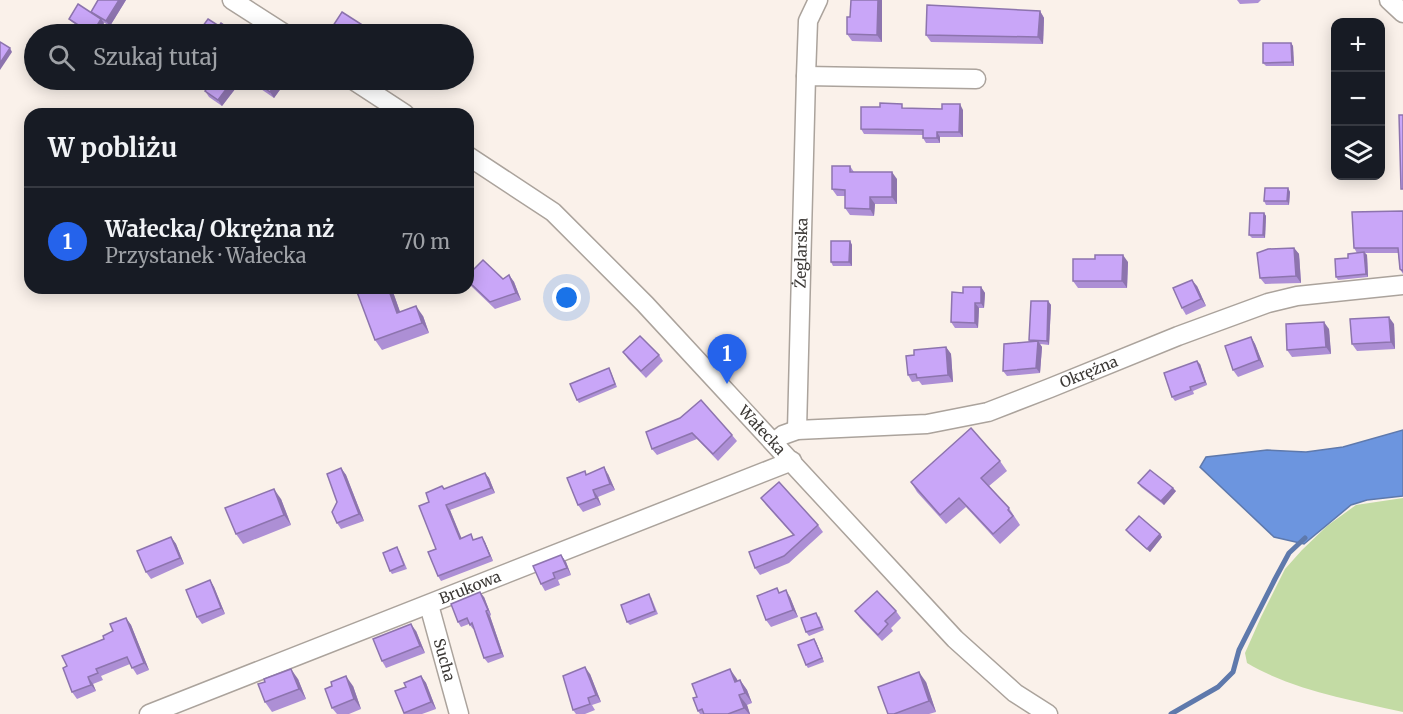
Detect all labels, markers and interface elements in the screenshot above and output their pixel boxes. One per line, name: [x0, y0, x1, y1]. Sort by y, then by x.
map controls: [1331, 18, 1385, 180]
button: +: [1331, 18, 1385, 72]
search box: [24, 24, 474, 90]
icon: search: [45, 41, 78, 74]
text: Szukaj tutaj: [93, 43, 218, 71]
button: −: [1331, 72, 1385, 126]
button: layers: [1331, 126, 1385, 180]
text: W pobliżu: [48, 131, 177, 164]
text: Wałecka/ Okrężna nż: [105, 215, 334, 243]
street label: Żeglarska: [791, 218, 811, 289]
text: 1: [63, 229, 72, 254]
text: 70 m: [402, 229, 450, 254]
text: Przystanek · Wałecka: [105, 243, 307, 268]
your location: [552, 283, 581, 312]
pin: 1: [708, 334, 746, 384]
street label: Okrężna: [1057, 351, 1120, 392]
street label: Wałecka: [734, 401, 790, 459]
street label: Brukowa: [436, 567, 503, 608]
street label: Sucha: [430, 636, 460, 683]

